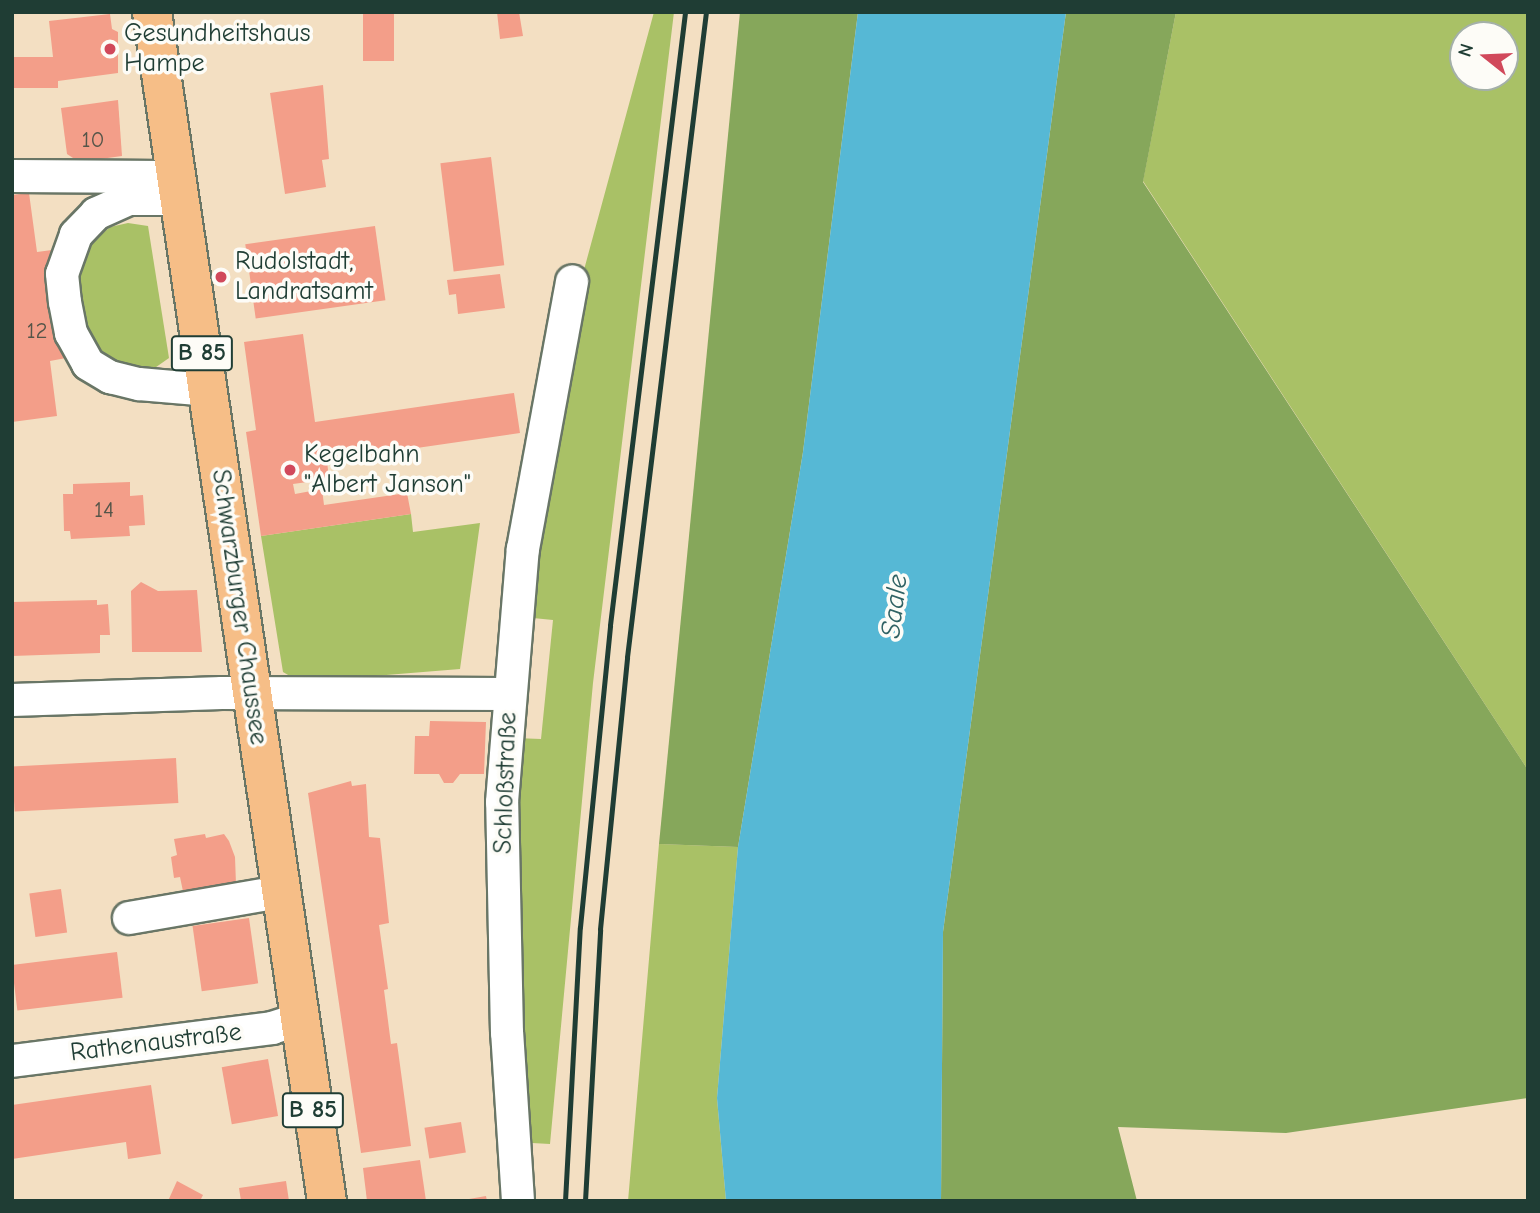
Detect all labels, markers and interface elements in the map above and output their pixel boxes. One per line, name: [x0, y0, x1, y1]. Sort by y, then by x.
place label: Gesundheitshaus Hampe: [124, 18, 310, 80]
north arrow: [1449, 21, 1519, 91]
marker: Gesundheitshaus Hampe: [102, 41, 118, 57]
text: N: [1454, 41, 1478, 59]
house number: 10: [81, 126, 105, 154]
place label: Rudolstadt, Landratsamt: [235, 246, 373, 308]
marker: Rudolstadt, Landratsamt: [213, 269, 229, 285]
house number: 12: [26, 317, 48, 345]
road number: B 85: [170, 332, 234, 374]
place label: Kegelbahn "Albert Janson": [304, 439, 471, 500]
marker: Kegelbahn "Albert Janson": [282, 462, 298, 478]
street label: Schwarzburger Chaussee: [204, 467, 274, 747]
house number: 14: [94, 496, 114, 524]
water label: Saale: [873, 572, 915, 640]
street label: Schloßstraße: [488, 711, 524, 855]
street label: Rathenaustraße: [69, 1017, 243, 1069]
road number: B 85: [282, 1090, 344, 1130]

